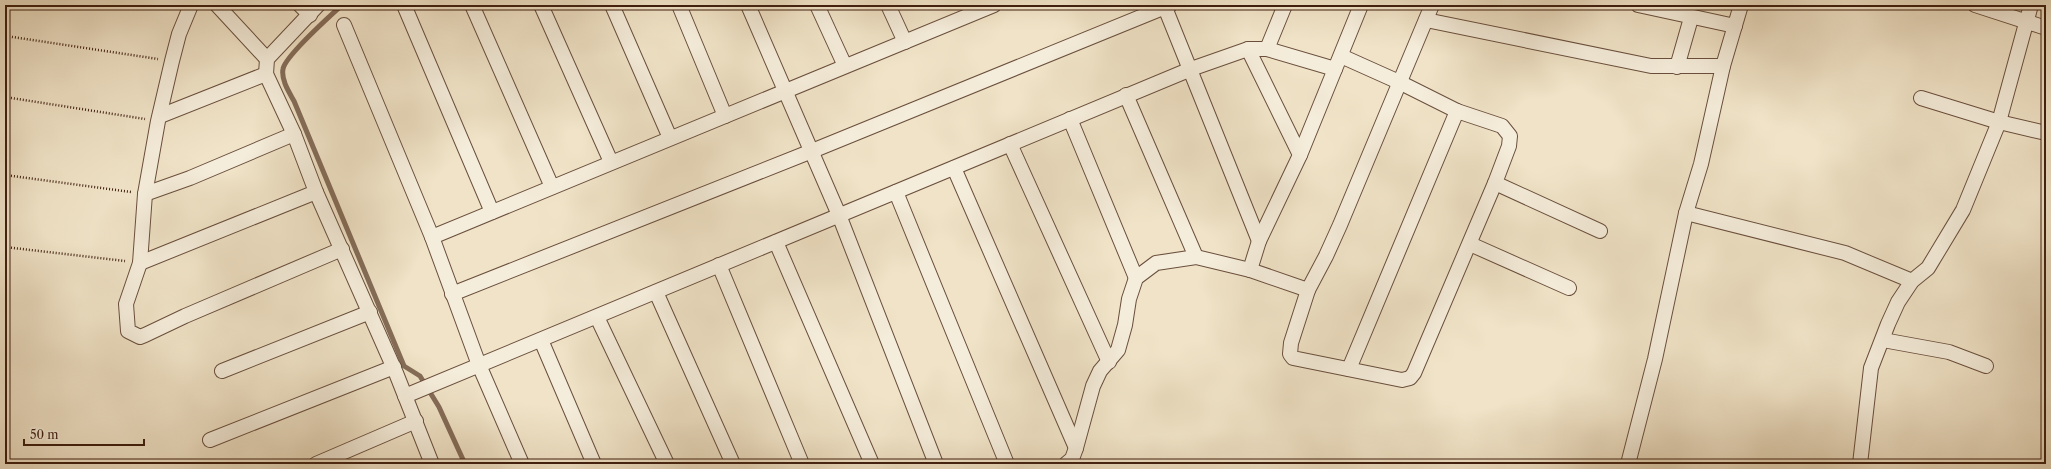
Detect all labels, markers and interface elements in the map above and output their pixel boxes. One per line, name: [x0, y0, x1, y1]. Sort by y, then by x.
scale bar: [24, 421, 144, 447]
text: 50 m: [30, 427, 59, 442]

